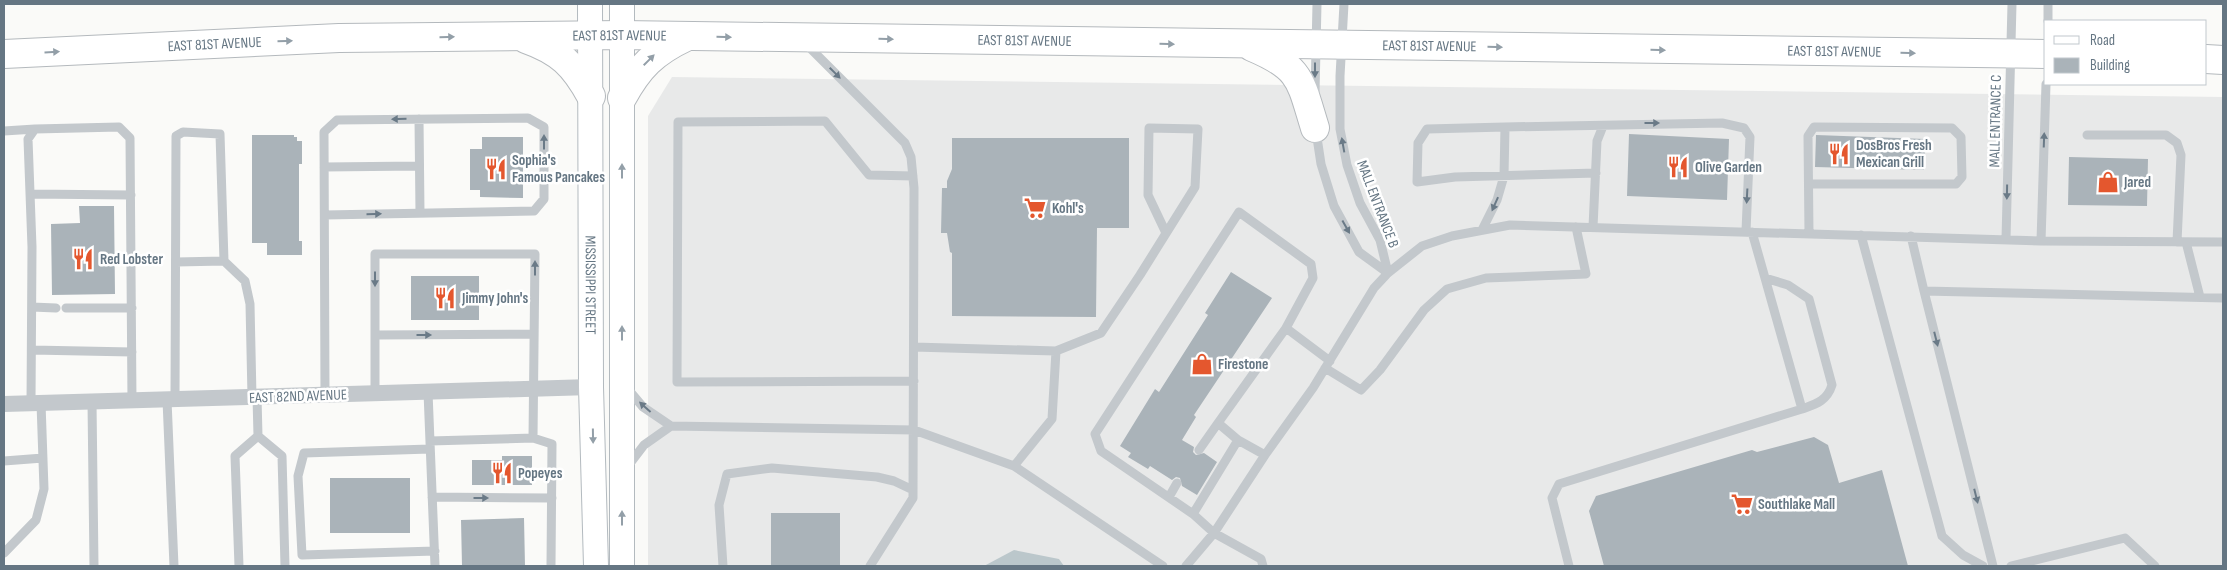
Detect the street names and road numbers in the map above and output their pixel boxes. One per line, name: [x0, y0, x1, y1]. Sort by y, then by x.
street label: EAST 81ST AVENUE: [572, 26, 667, 46]
street label: EAST 81ST AVENUE: [977, 31, 1072, 51]
street label: EAST 81ST AVENUE: [167, 33, 262, 56]
street label: EAST 81ST AVENUE: [1382, 36, 1477, 56]
street label: EAST 81ST AVENUE: [1787, 42, 1882, 62]
street label: MALL ENTRANCE C: [1985, 74, 2006, 168]
street label: MALL ENTRANCE B: [1352, 158, 1403, 251]
street label: MISSISSIPPI STREET: [581, 235, 600, 335]
street label: EAST 82ND AVENUE: [249, 385, 347, 408]

